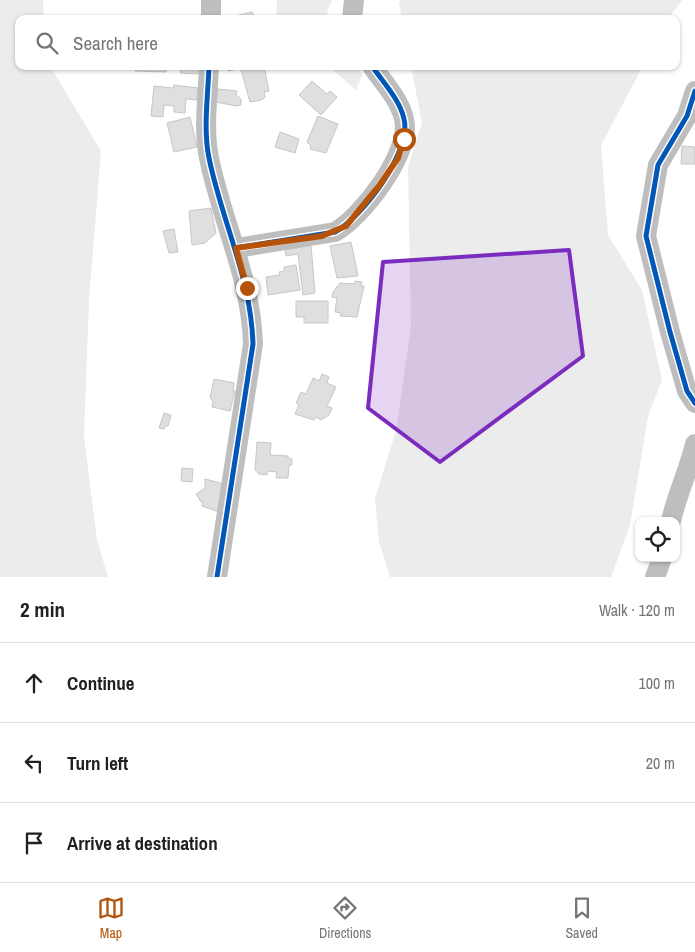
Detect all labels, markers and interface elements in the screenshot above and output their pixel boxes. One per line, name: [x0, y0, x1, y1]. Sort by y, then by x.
search box: [15, 15, 680, 70]
icon: search: [33, 29, 61, 57]
text: Search here: [73, 30, 158, 56]
route start: [393, 128, 416, 151]
route end: [236, 277, 259, 300]
map controls: [635, 517, 680, 562]
button: locate: [635, 517, 680, 562]
text: 2 min: [20, 595, 65, 624]
text: Walk · 120 m: [599, 599, 675, 621]
icon: ahead: [20, 669, 48, 697]
text: Continue: [67, 670, 135, 696]
text: 100 m: [639, 672, 675, 694]
icon: left: [20, 749, 48, 777]
text: Turn left: [67, 750, 128, 776]
text: 20 m: [646, 752, 675, 774]
icon: arrive: [20, 829, 48, 857]
text: Arrive at destination: [67, 830, 218, 856]
tab: Map: [97, 894, 125, 942]
tab: Directions: [319, 894, 371, 942]
tab: Saved: [565, 894, 598, 942]

